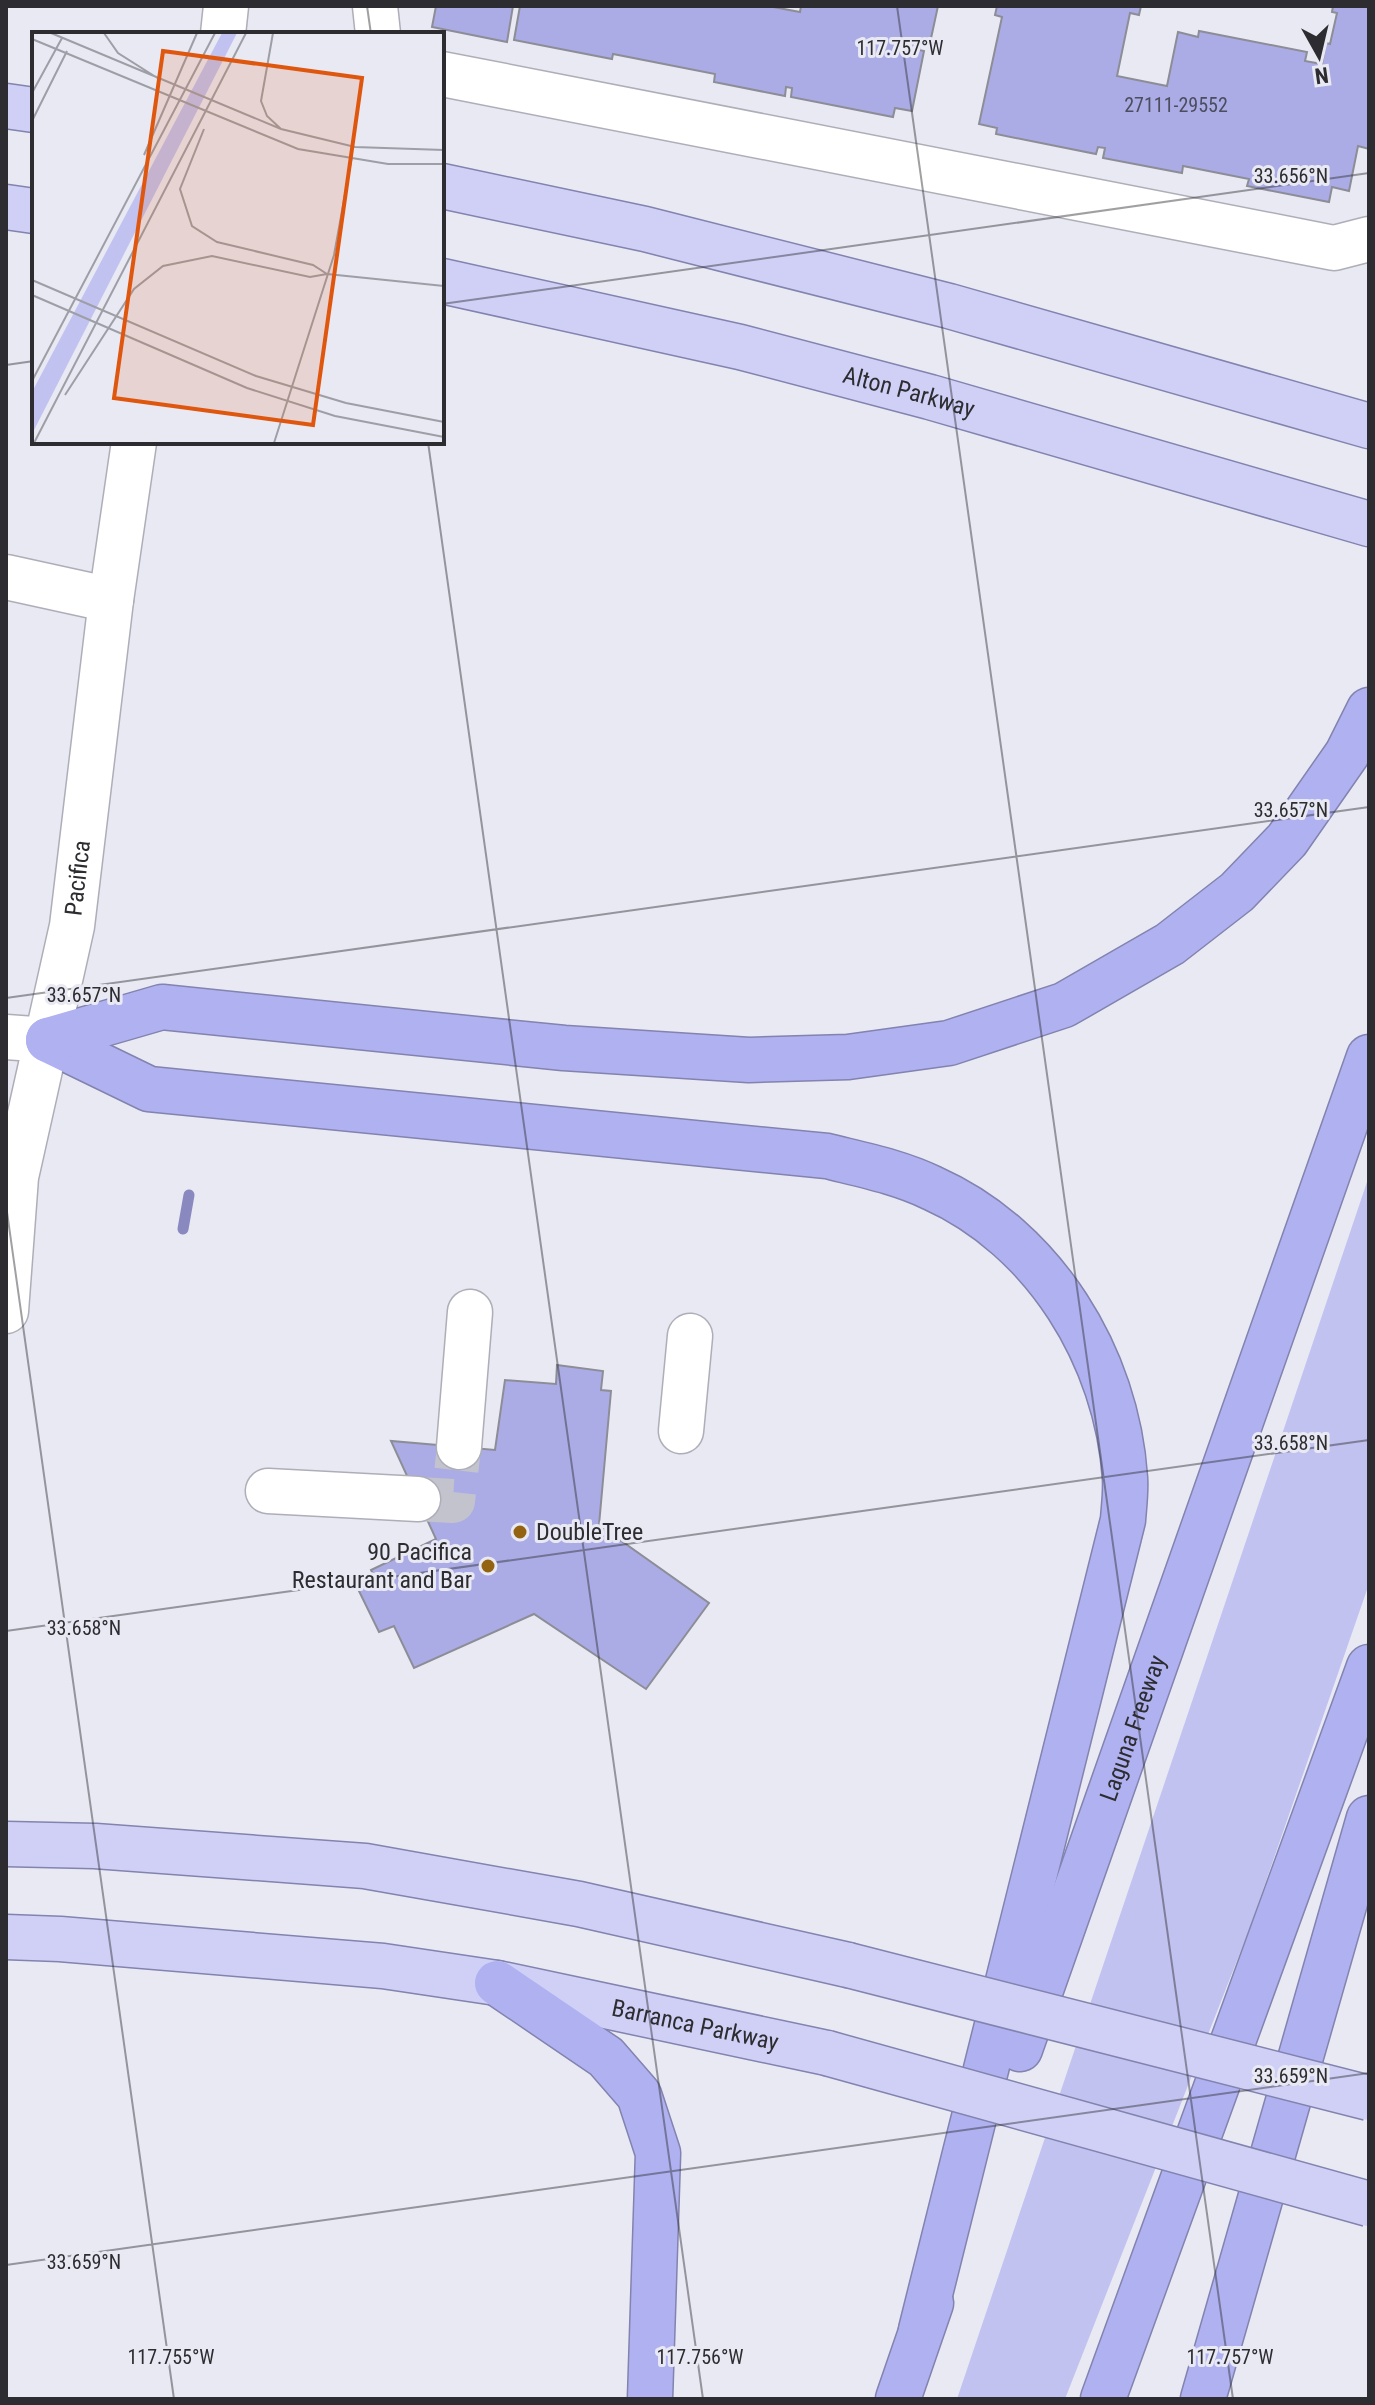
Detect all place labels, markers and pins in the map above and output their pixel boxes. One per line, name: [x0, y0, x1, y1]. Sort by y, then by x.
place label: DoubleTree: [536, 1518, 643, 1546]
marker: DoubleTree: [511, 1523, 529, 1541]
place label: 90 Pacifica Restaurant and Bar: [292, 1538, 472, 1594]
marker: 90 Pacifica Restaurant and Bar: [479, 1557, 497, 1575]

